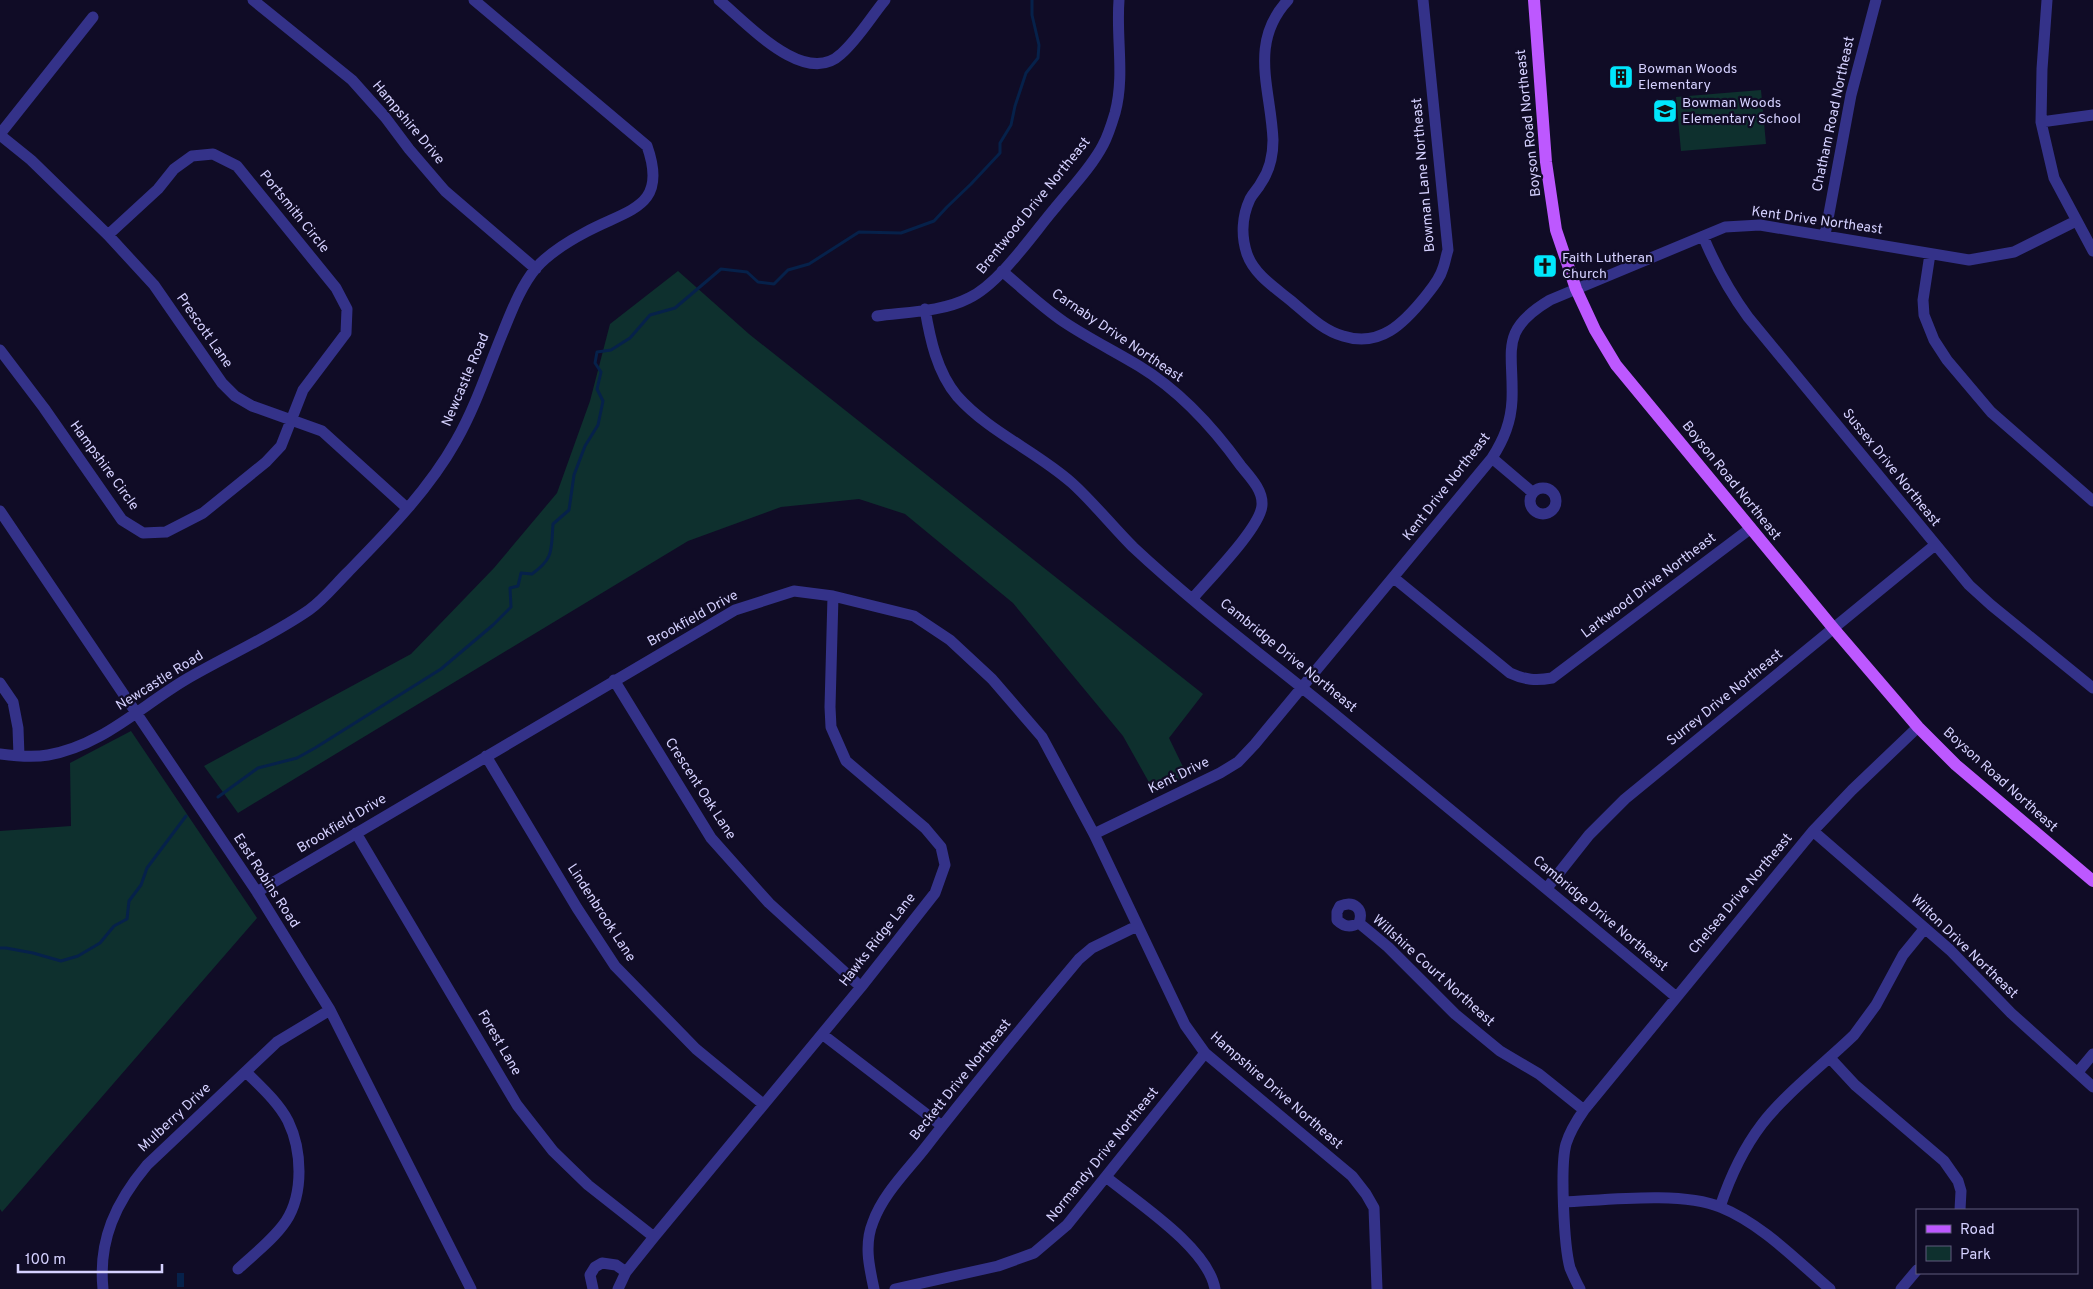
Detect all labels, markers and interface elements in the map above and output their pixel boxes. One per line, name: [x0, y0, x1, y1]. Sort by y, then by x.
street label: Chatham Road Northeast: [1809, 35, 1859, 193]
street label: Boyson Road Northeast: [1513, 48, 1545, 198]
place label: Bowman Woods Elementary: [1638, 61, 1737, 94]
building icon: Bowman Woods Elementary: [1608, 64, 1634, 90]
street label: Hampshire Drive: [368, 78, 448, 168]
place label: Bowman Woods Elementary School: [1682, 95, 1801, 128]
street label: Bowman Lane Northeast: [1409, 97, 1439, 253]
school or university icon: Bowman Woods Elementary School: [1652, 98, 1678, 124]
street label: Brentwood Drive Northeast: [974, 134, 1094, 278]
street label: Portsmith Circle: [255, 167, 333, 257]
street label: Kent Drive Northeast: [1750, 203, 1884, 239]
place label: Faith Lutheran Church: [1562, 250, 1653, 283]
church icon: Faith Lutheran Church: [1532, 253, 1558, 279]
street label: Carnaby Drive Northeast: [1048, 286, 1186, 386]
street label: Prescott Lane: [172, 290, 236, 372]
street label: Newcastle Road: [439, 331, 493, 429]
street label: Sussex Drive Northeast: [1838, 406, 1944, 530]
street label: Hampshire Circle: [66, 418, 142, 514]
street label: Boyson Road Northeast: [1678, 418, 1784, 544]
street label: Kent Drive Northeast: [1400, 430, 1494, 544]
street label: Larkwood Drive Northeast: [1578, 530, 1720, 642]
street label: Brookfield Drive: [645, 587, 741, 651]
street label: Cambridge Drive Northeast: [1216, 596, 1360, 716]
street label: Surrey Drive Northeast: [1664, 646, 1786, 750]
street label: Newcastle Road: [113, 647, 207, 715]
street label: Boyson Road Northeast: [1939, 724, 2061, 836]
street label: Crescent Oak Lane: [661, 735, 739, 843]
street label: Kent Drive: [1146, 754, 1212, 798]
street label: Brookfield Drive: [294, 791, 390, 857]
street label: Chelsea Drive Northeast: [1686, 830, 1796, 958]
street label: East Robins Road: [229, 831, 303, 931]
street label: Cambridge Drive Northeast: [1529, 852, 1671, 976]
street label: Lindenbrook Lane: [563, 861, 639, 965]
street label: Hawks Ridge Lane: [836, 890, 920, 990]
street label: Wilton Drive Northeast: [1907, 891, 2021, 1003]
street label: Willshire Court Northeast: [1368, 912, 1498, 1030]
street label: Forest Lane: [473, 1007, 525, 1079]
street label: Beckett Drive Northeast: [907, 1016, 1015, 1144]
street label: Hampshire Drive Northeast: [1206, 1029, 1346, 1153]
street label: Mulberry Drive: [135, 1080, 215, 1156]
street label: Normandy Drive Northeast: [1043, 1084, 1163, 1226]
legend: [1916, 1209, 2078, 1274]
text: Road: [1960, 1221, 1995, 1240]
scale bar: [18, 1242, 161, 1274]
text: Park: [1960, 1246, 1991, 1265]
text: 100 m: [25, 1251, 66, 1270]

